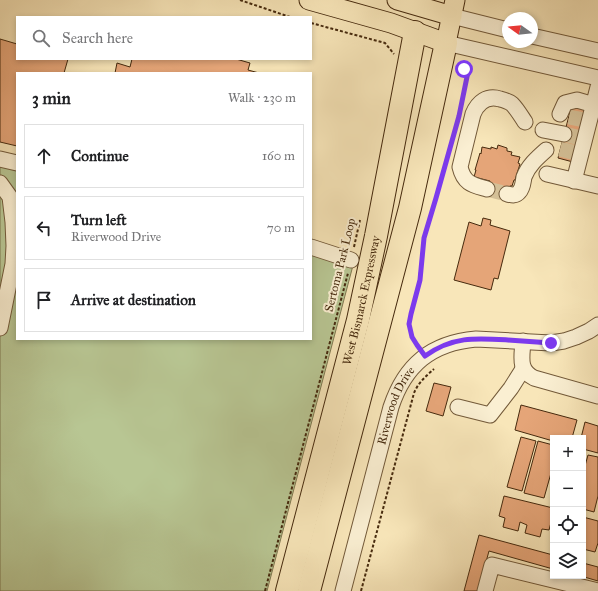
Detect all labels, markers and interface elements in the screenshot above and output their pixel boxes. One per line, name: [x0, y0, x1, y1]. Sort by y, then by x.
north arrow: [502, 12, 538, 48]
search box: [16, 16, 312, 60]
icon: search: [30, 27, 52, 49]
text: Search here: [62, 29, 133, 47]
route start: [455, 60, 473, 78]
text: 3 min: [32, 88, 71, 109]
text: Walk · 230 m: [228, 90, 296, 106]
icon: ahead: [33, 145, 55, 167]
text: Continue: [71, 147, 129, 165]
text: 160 m: [262, 148, 295, 164]
text: Turn left: [71, 211, 127, 229]
icon: left: [33, 217, 55, 239]
street label: Sertoma Park Loop: [322, 217, 358, 313]
text: 70 m: [267, 220, 295, 236]
text: Riverwood Drive: [71, 229, 161, 245]
street label: West Bismarck Expressway: [340, 234, 383, 366]
icon: arrive: [33, 289, 55, 311]
text: Arrive at destination: [71, 291, 196, 309]
route end: [542, 334, 560, 352]
street label: Riverwood Drive: [374, 364, 418, 446]
map controls: [550, 435, 586, 579]
button: +: [550, 435, 586, 471]
button: −: [550, 471, 586, 507]
button: locate: [550, 507, 586, 543]
button: layers: [550, 543, 586, 579]

